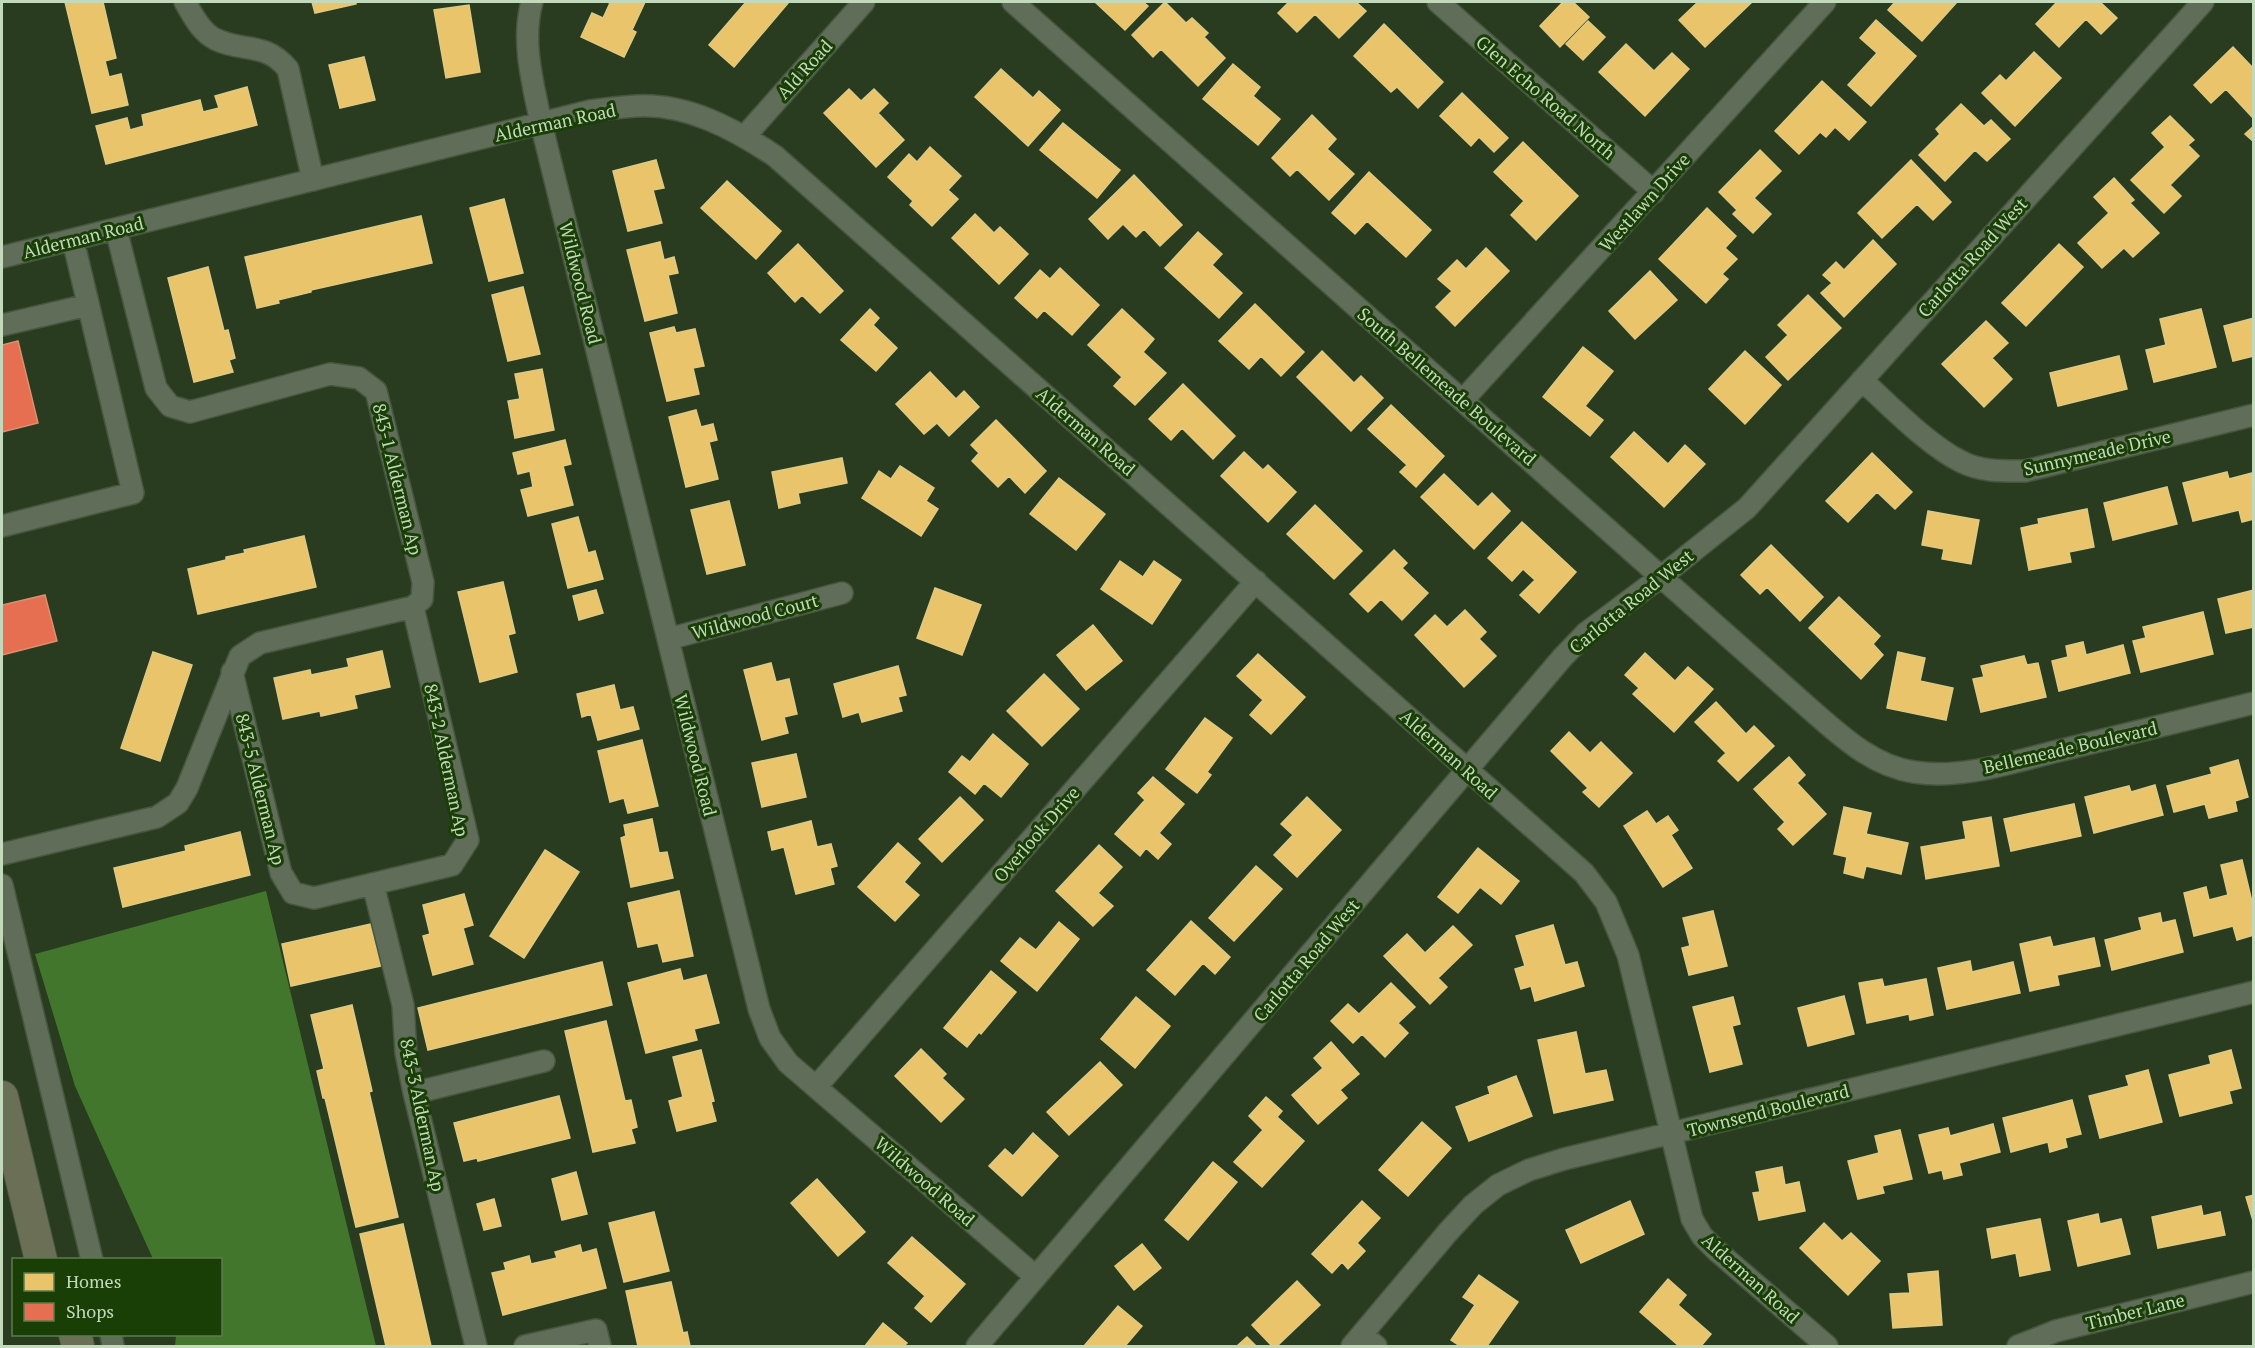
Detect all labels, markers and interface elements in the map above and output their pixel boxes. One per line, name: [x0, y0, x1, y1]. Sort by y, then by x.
street label: Glen Echo Road North: [1471, 30, 1621, 165]
street label: Ald Road: [771, 34, 837, 104]
street label: Alderman Road: [492, 97, 618, 147]
street label: Westlawn Drive: [1593, 148, 1695, 256]
street label: Carlotta Road West: [1912, 192, 2032, 322]
street label: Alderman Road: [20, 210, 146, 264]
street label: Wildwood Road: [554, 219, 608, 347]
street label: South Bellemeade Boulevard: [1353, 302, 1541, 470]
street label: Alderman Road: [1032, 381, 1140, 481]
street label: 843-1 Alderman Ap: [368, 401, 428, 557]
street label: Sunnymeade Drive: [2021, 423, 2173, 481]
street label: Carlotta Road West: [1564, 543, 1698, 659]
street label: Wildwood Court: [689, 588, 821, 644]
street label: 843-2 Alderman Ap: [419, 681, 475, 839]
street label: Wildwood Road: [669, 691, 723, 819]
street label: Alderman Road: [1395, 704, 1503, 804]
street label: 843-5 Alderman Ap: [231, 711, 291, 867]
street label: Bellemeade Boulevard: [1981, 715, 2159, 779]
street label: Overlook Drive: [988, 781, 1084, 887]
street label: Carlotta Road West: [1248, 893, 1365, 1026]
street label: 843-3 Alderman Ap: [395, 1036, 451, 1194]
street label: Townsend Boulevard: [1685, 1078, 1851, 1142]
street label: Wildwood Road: [870, 1131, 980, 1231]
street label: Alderman Road: [1697, 1228, 1805, 1328]
legend: [12, 1258, 222, 1336]
text: Homes: [66, 1269, 121, 1293]
street label: Timber Lane: [2083, 1287, 2187, 1335]
text: Shops: [66, 1299, 114, 1323]

